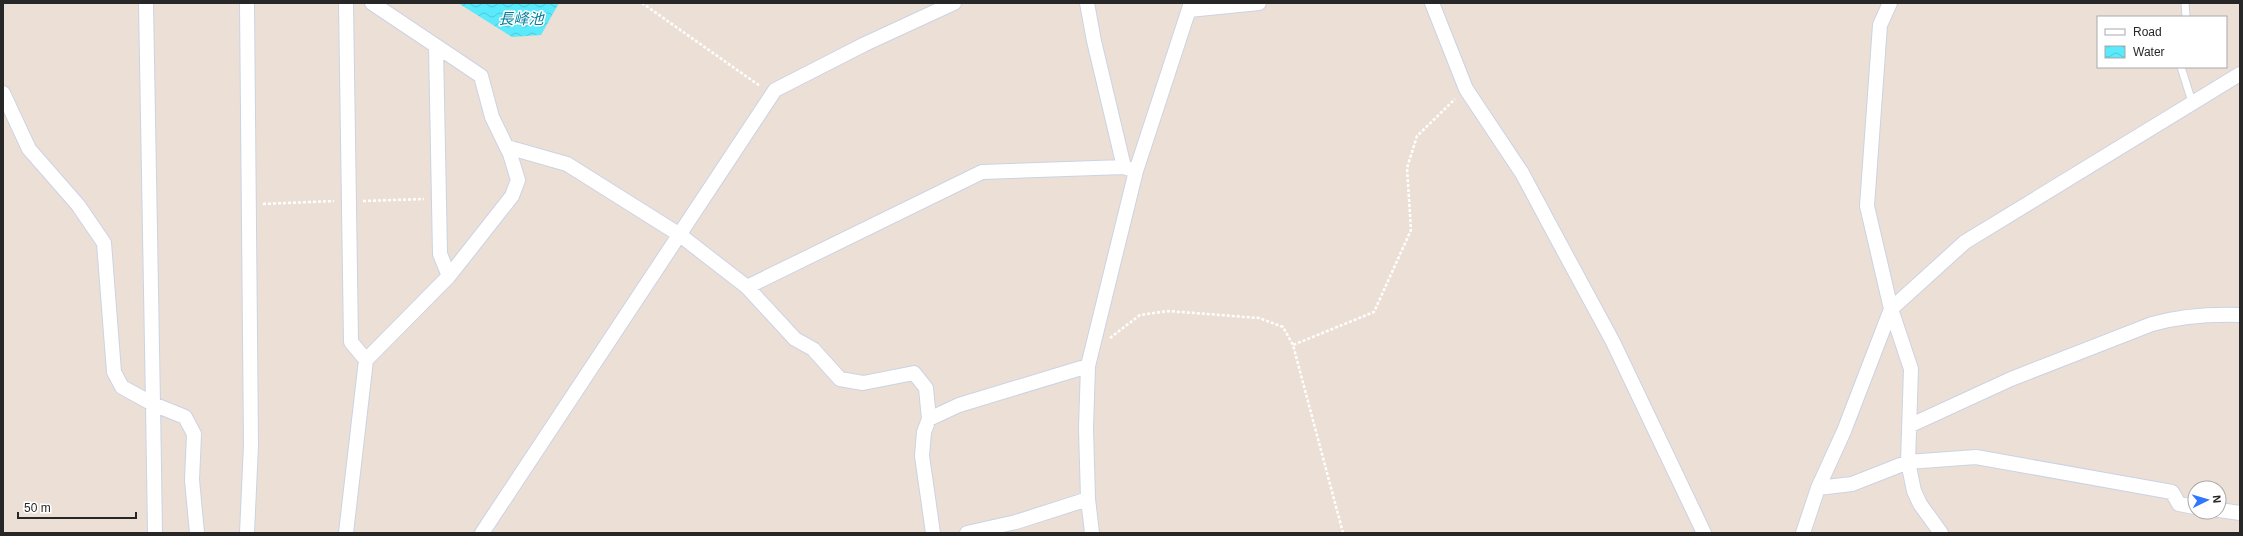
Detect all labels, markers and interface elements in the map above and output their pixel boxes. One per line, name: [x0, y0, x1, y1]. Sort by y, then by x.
water label: 長峰池: [498, 10, 545, 27]
legend: [2097, 16, 2227, 68]
text: Road: [2133, 25, 2162, 39]
text: Water: [2133, 45, 2165, 59]
north arrow: [2187, 480, 2227, 520]
scale bar: [18, 494, 136, 520]
text: N: [2211, 495, 2223, 504]
text: 50 m: [24, 501, 51, 515]

